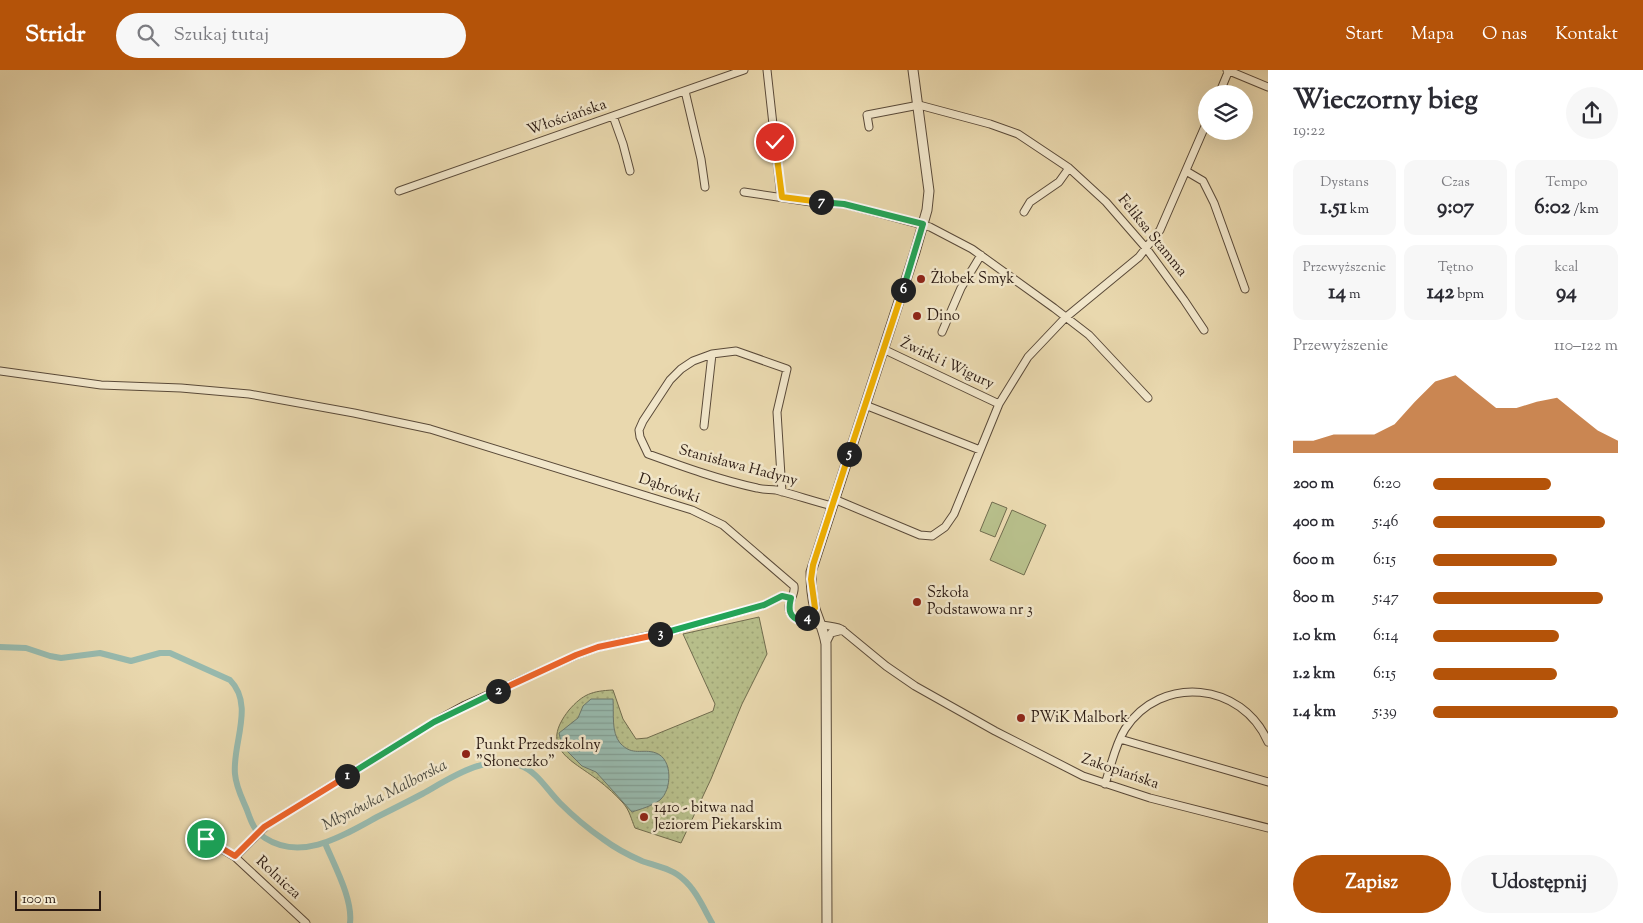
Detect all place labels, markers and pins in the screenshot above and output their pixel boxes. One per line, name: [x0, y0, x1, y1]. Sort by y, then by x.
pin: [754, 121, 796, 163]
pin: 7: [808, 190, 834, 214]
place label: Żłobek Smyk: [931, 268, 1015, 290]
marker: Żłobek Smyk: [915, 273, 927, 285]
pin: 6: [890, 278, 916, 302]
place label: Dino: [927, 306, 960, 327]
marker: Dino: [911, 310, 923, 322]
pin: 5: [836, 442, 862, 466]
place label: Szkoła Podstawowa nr 3: [927, 583, 1033, 621]
marker: Szkoła Podstawowa nr 3: [911, 596, 923, 608]
pin: 4: [794, 606, 820, 630]
pin: 3: [648, 622, 672, 646]
pin: 2: [486, 678, 510, 704]
place label: PWiK Malbork: [1031, 708, 1128, 729]
marker: PWiK Malbork: [1015, 712, 1027, 724]
place label: Punkt Przedszkolny "Słoneczko": [476, 735, 601, 773]
marker: Punkt Przedszkolny "Słoneczko": [460, 748, 472, 760]
pin: 1: [334, 764, 360, 788]
place label: 1410 - bitwa nad Jeziorem Piekarskim: [653, 798, 783, 836]
marker: 1410 - bitwa nad Jeziorem Piekarskim: [638, 811, 650, 823]
pin: [185, 818, 227, 860]

